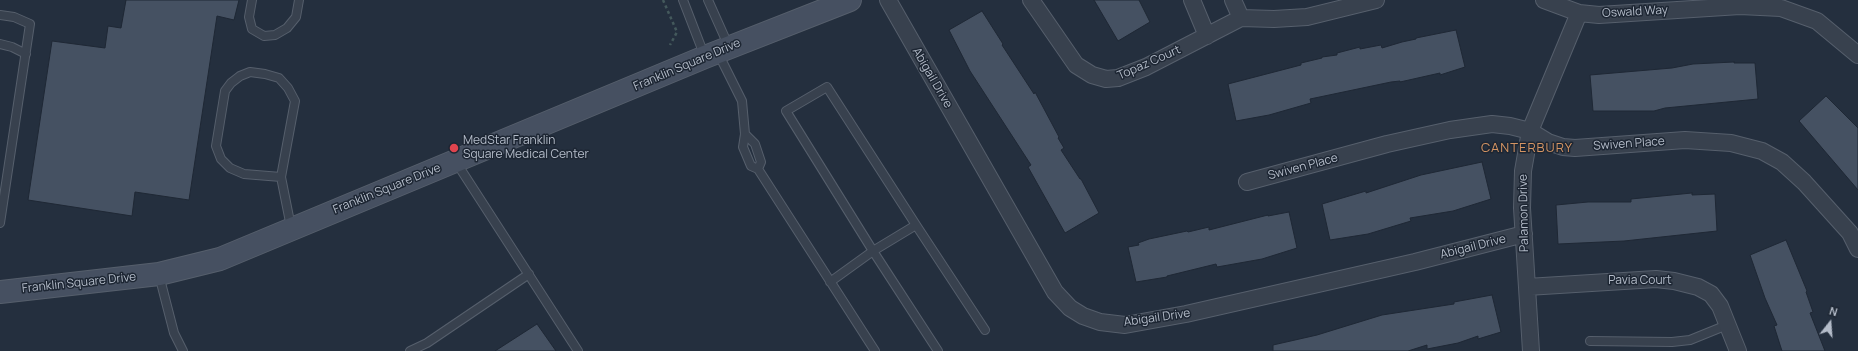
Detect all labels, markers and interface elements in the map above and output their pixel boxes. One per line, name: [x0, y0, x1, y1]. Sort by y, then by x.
street label: Oswald Way: [1602, 3, 1668, 21]
street label: Franklin Square Drive: [631, 36, 743, 94]
street label: Topaz Court: [1115, 43, 1183, 83]
street label: Abigail Drive: [909, 45, 955, 111]
place label: MedStar Franklin Square Medical Center: [463, 134, 589, 162]
street label: Swiven Place: [1593, 134, 1665, 154]
district label: CANTERBURY: [1481, 140, 1573, 156]
marker: MedStar Franklin Square Medical Center: [448, 142, 460, 154]
street label: Swiven Place: [1266, 151, 1340, 183]
street label: Franklin Square Drive: [331, 161, 443, 217]
street label: Palamon Drive: [1516, 174, 1532, 252]
street label: Abigail Drive: [1439, 232, 1507, 262]
street label: Franklin Square Drive: [21, 270, 137, 296]
street label: Pavia Court: [1608, 274, 1672, 288]
north arrow: [1810, 303, 1850, 343]
text: N: [1828, 303, 1840, 319]
street label: Abigail Drive: [1123, 306, 1191, 330]

